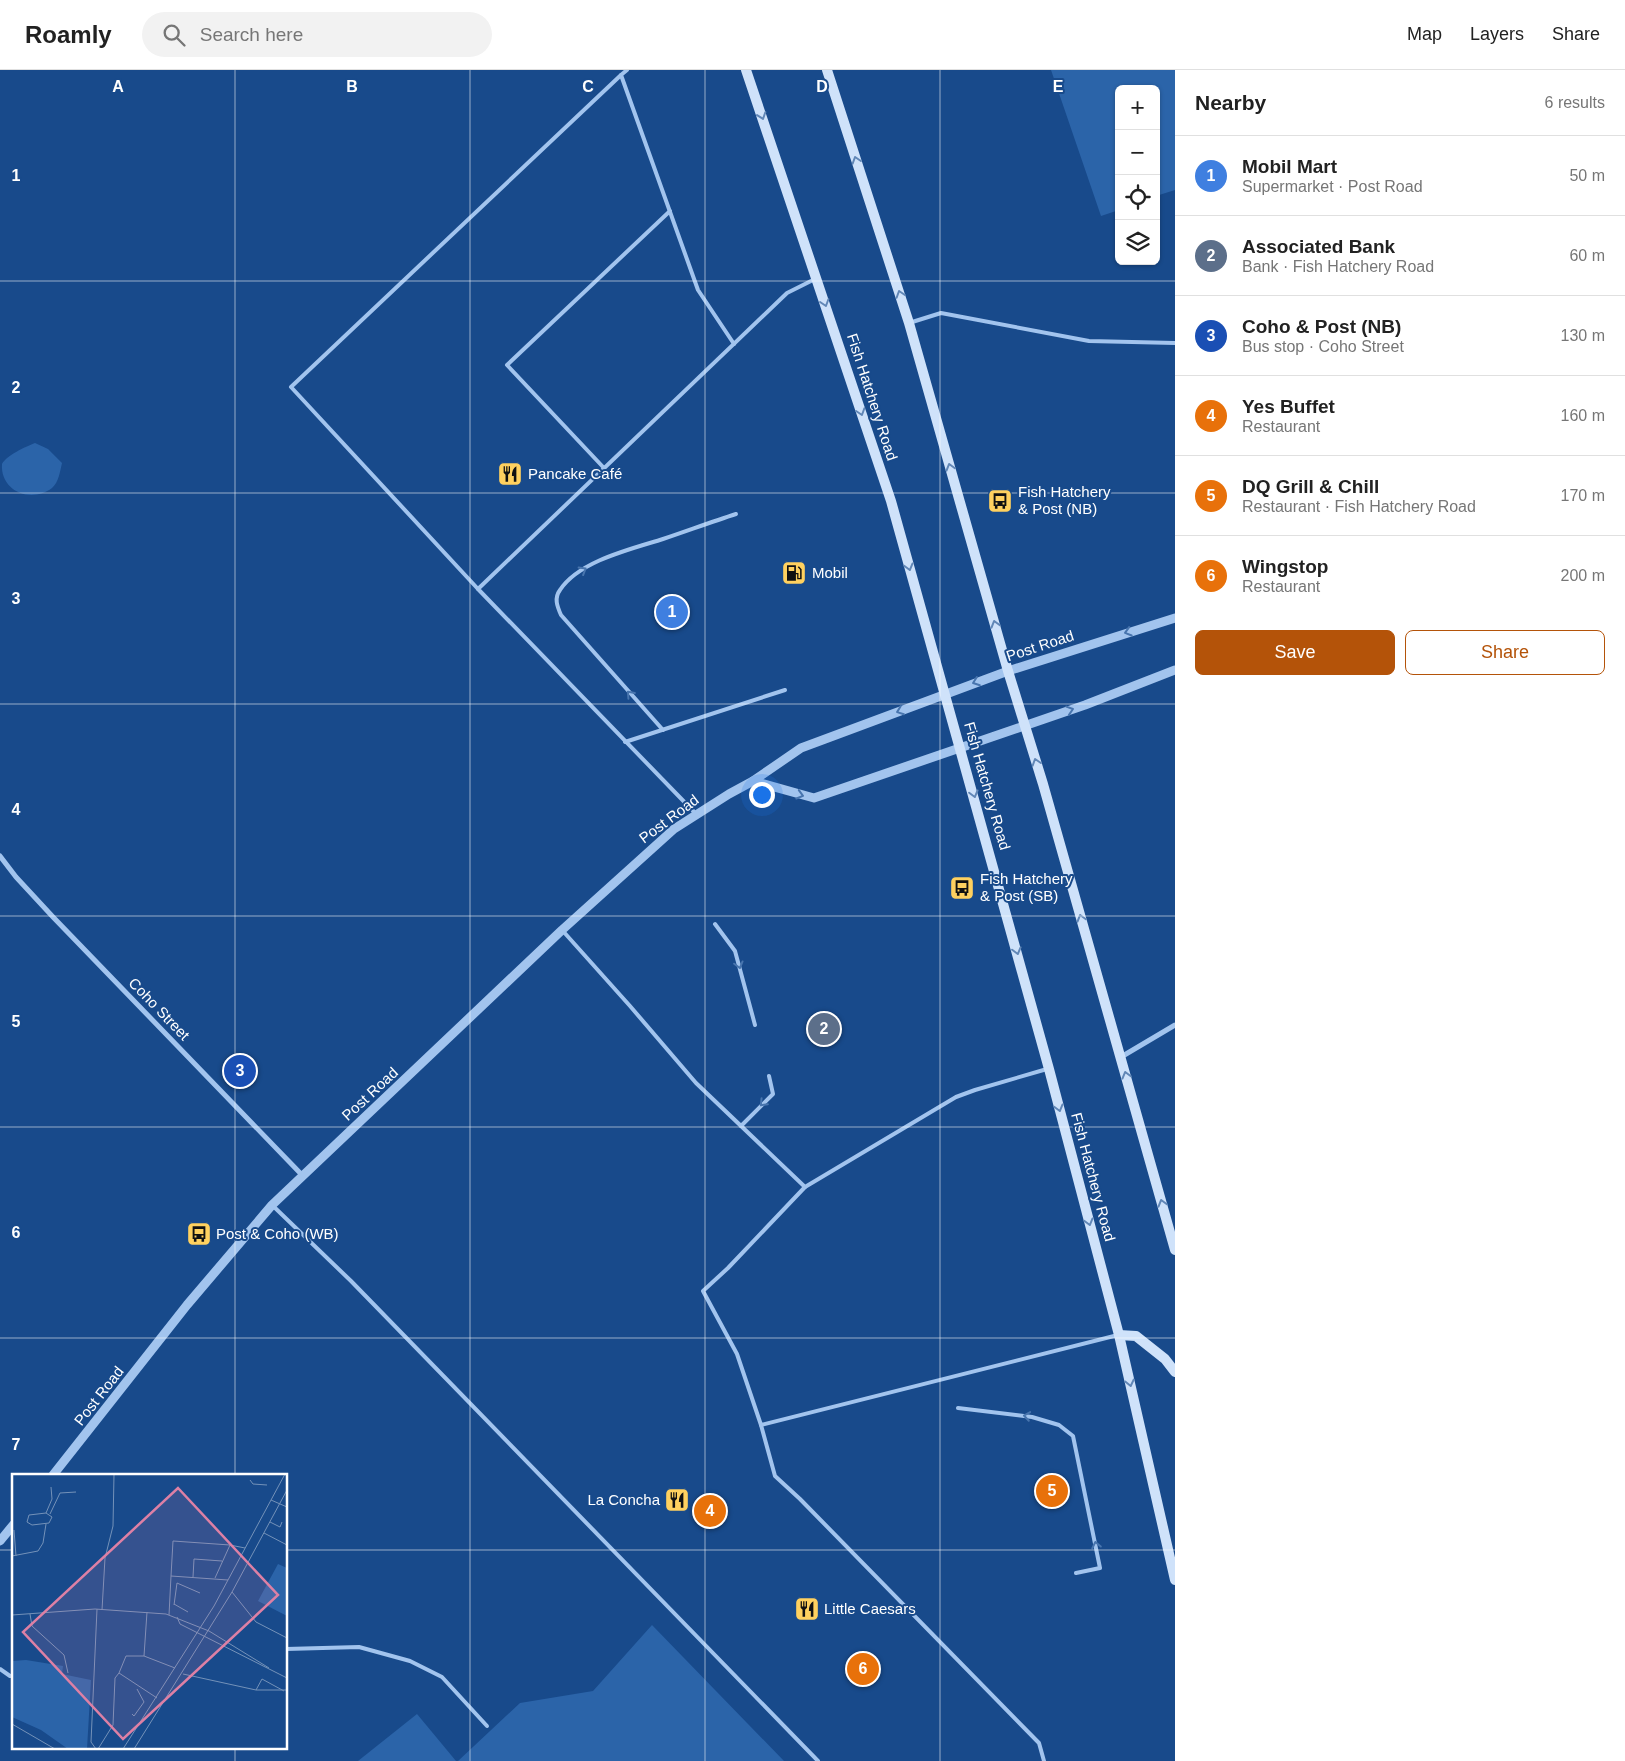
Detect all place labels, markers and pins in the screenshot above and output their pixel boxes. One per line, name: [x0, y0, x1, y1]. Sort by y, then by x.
restaurant icon: Pancake Café: [497, 461, 523, 487]
place label: Pancake Café: [528, 465, 622, 482]
place label: Fish Hatchery & Post (NB): [1018, 483, 1111, 517]
bus stop icon: Fish Hatchery & Post (NB): [987, 488, 1013, 514]
fuel station icon: Mobil: [781, 560, 807, 586]
place label: Mobil: [812, 564, 848, 581]
pin: 1: [656, 593, 688, 631]
place label: Fish Hatchery & Post (SB): [980, 870, 1073, 904]
bus stop icon: Fish Hatchery & Post (SB): [949, 875, 975, 901]
pin: 2: [808, 1010, 840, 1048]
pin: 3: [224, 1052, 256, 1090]
bus stop icon: Post & Coho (WB): [186, 1221, 212, 1247]
place label: Post & Coho (WB): [216, 1225, 339, 1242]
pin: 5: [1036, 1472, 1068, 1510]
restaurant icon: La Concha: [664, 1487, 690, 1513]
place label: La Concha: [587, 1491, 661, 1508]
pin: 4: [694, 1492, 726, 1530]
restaurant icon: Little Caesars: [794, 1596, 820, 1622]
place label: Little Caesars: [824, 1600, 916, 1617]
pin: 6: [847, 1650, 879, 1688]

